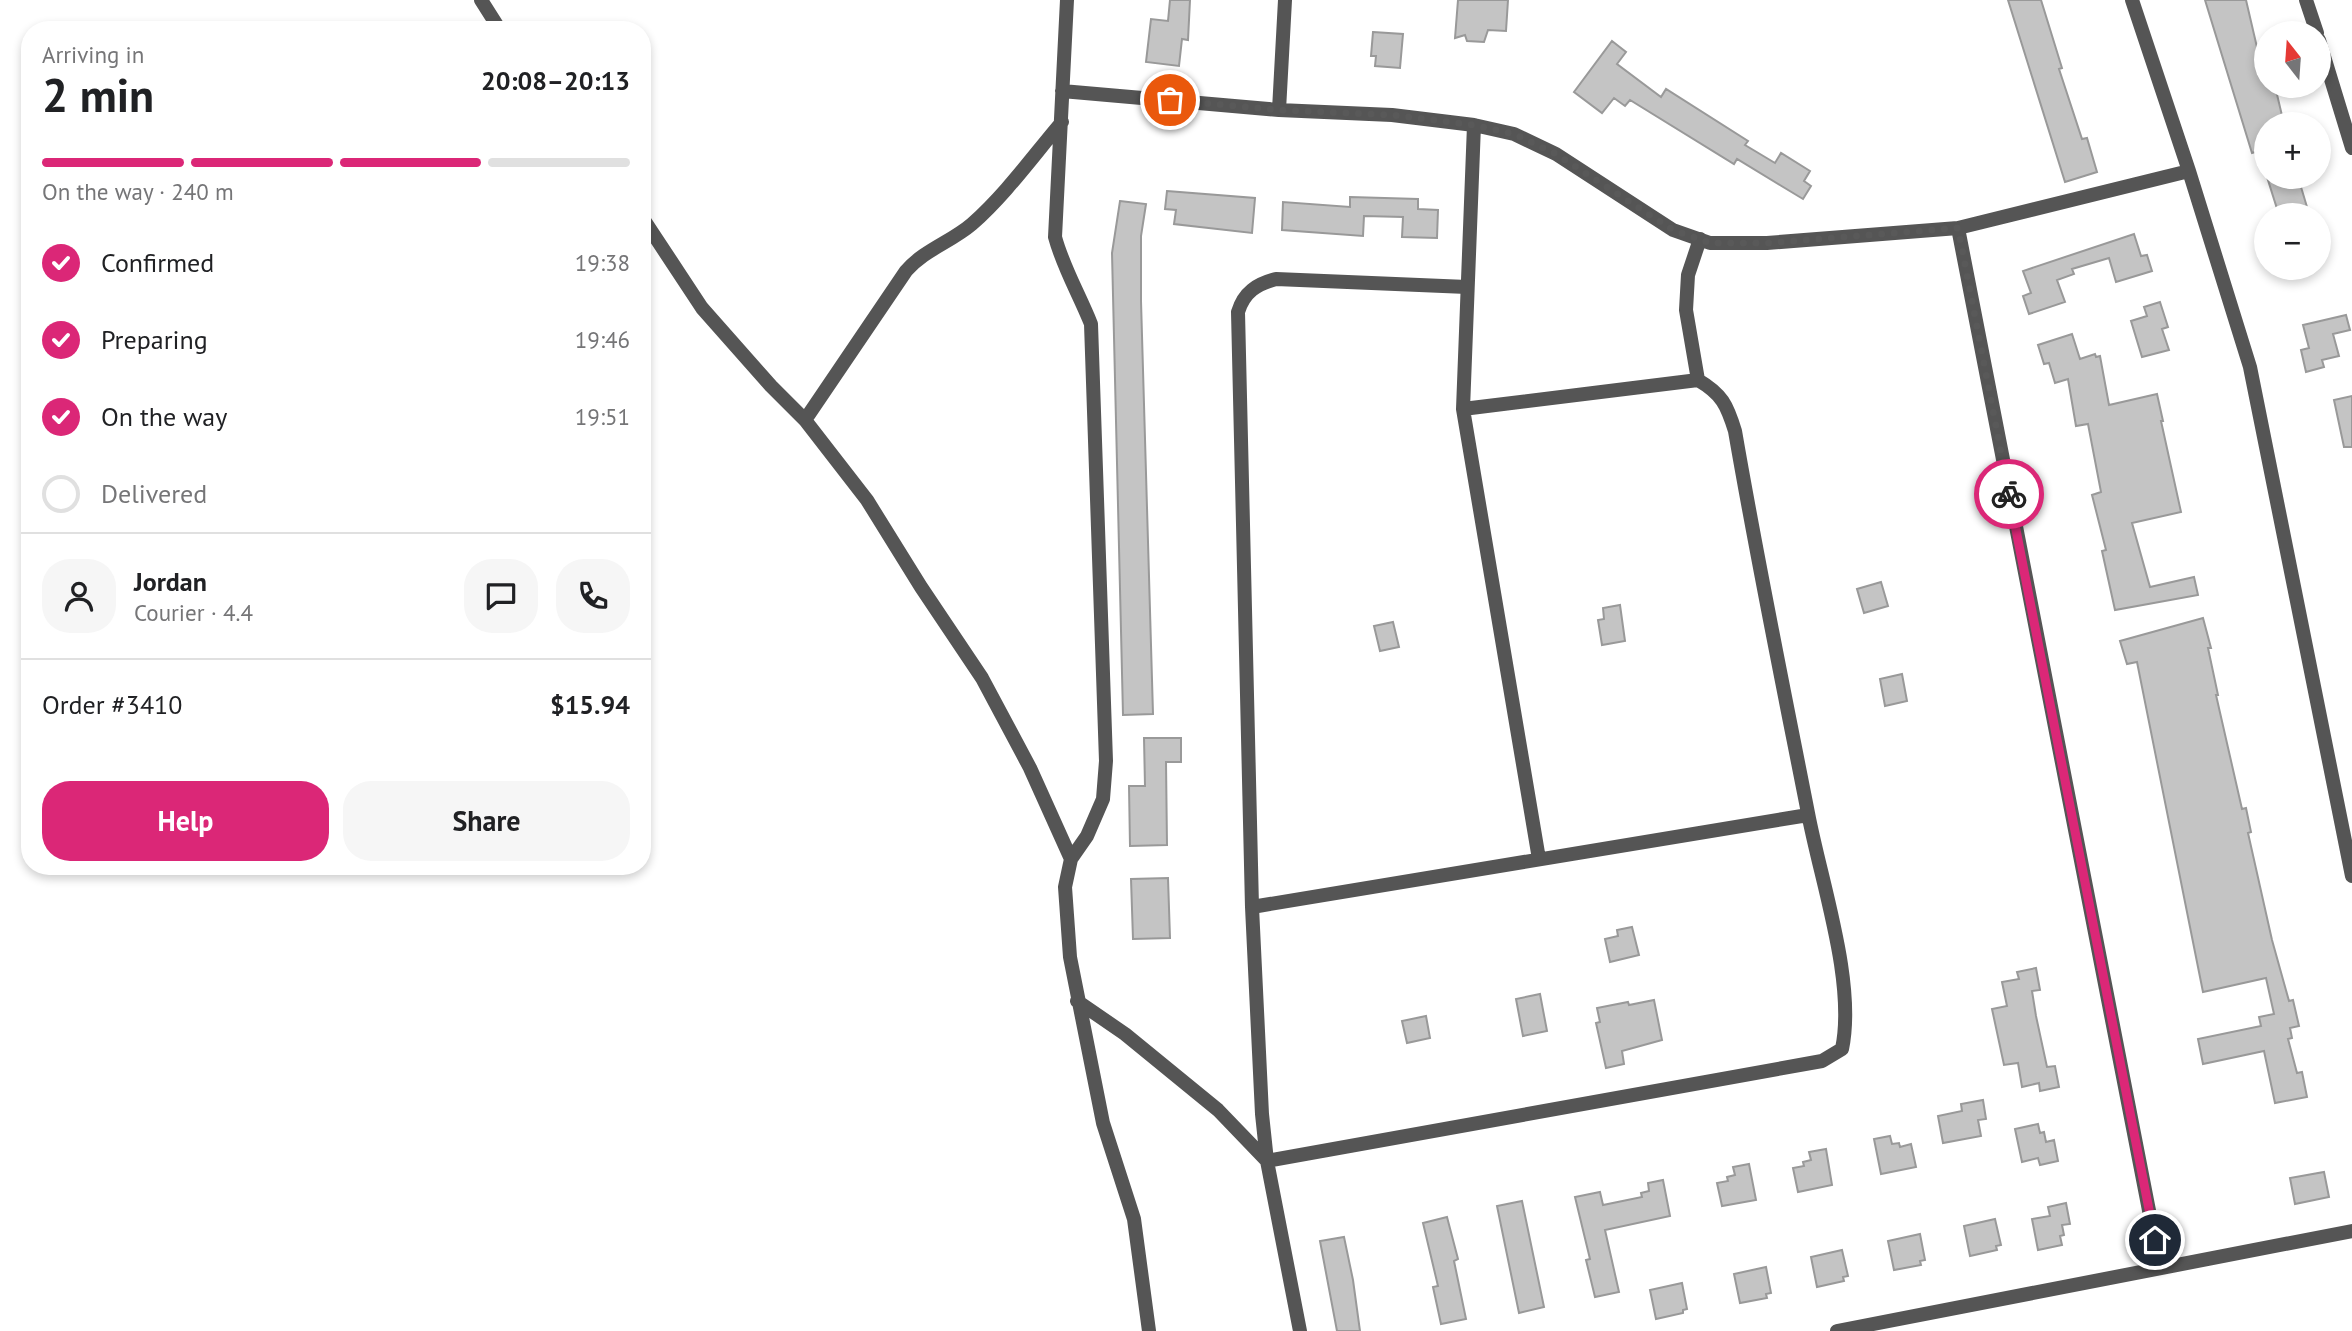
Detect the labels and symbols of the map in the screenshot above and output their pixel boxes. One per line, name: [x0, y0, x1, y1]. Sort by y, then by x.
north arrow: [2254, 21, 2331, 98]
pin: [1140, 70, 1200, 130]
courier: [1974, 459, 2044, 529]
pin: [2125, 1210, 2185, 1270]

